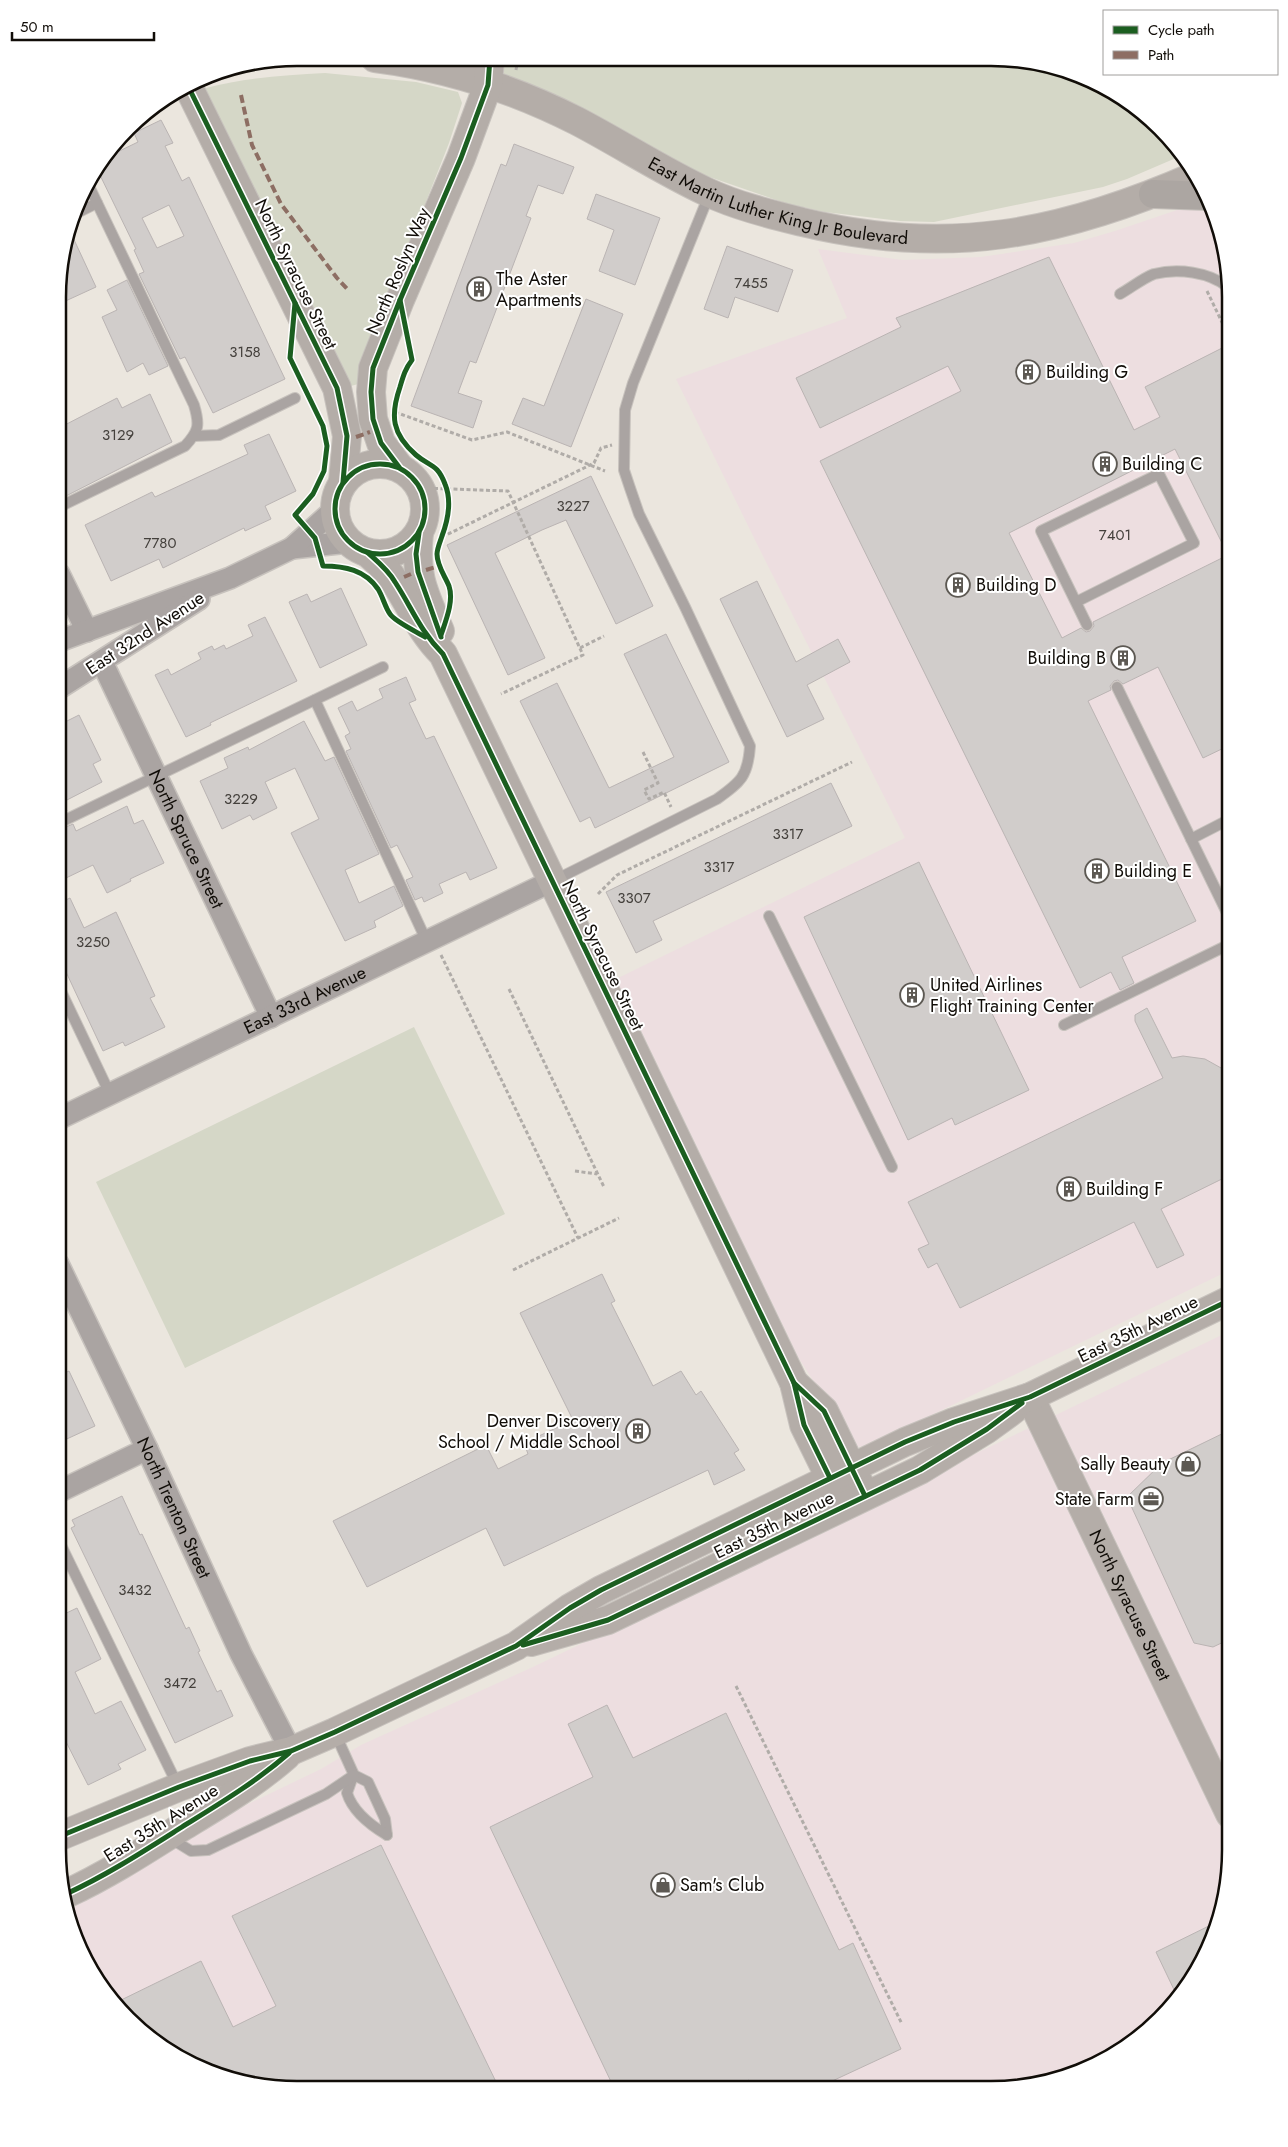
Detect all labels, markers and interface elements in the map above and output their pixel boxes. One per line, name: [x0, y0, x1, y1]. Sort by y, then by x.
scale bar: [12, 10, 155, 42]
legend: [1103, 10, 1278, 75]
text: 50 m: [20, 16, 54, 38]
text: Cycle path: [1148, 19, 1215, 41]
text: Path: [1148, 44, 1174, 66]
street label: East Martin Luther King Jr Boulevard: [643, 150, 909, 251]
street label: North Syracuse Street: [248, 194, 344, 354]
street label: North Roslyn Way: [360, 203, 437, 339]
place label: The Aster Apartments: [496, 266, 582, 313]
house number: 7455: [734, 272, 768, 294]
building icon: The Aster Apartments: [466, 276, 492, 302]
house number: 3158: [229, 341, 261, 363]
building icon: Building G: [1015, 359, 1041, 385]
place label: Building G: [1046, 359, 1128, 385]
house number: 3129: [102, 424, 134, 446]
building icon: Building C: [1092, 451, 1118, 477]
place label: Building C: [1122, 451, 1203, 477]
house number: 3227: [556, 495, 590, 517]
house number: 7401: [1099, 524, 1131, 546]
house number: 7780: [144, 532, 176, 554]
building icon: Building D: [945, 572, 971, 598]
place label: Building D: [976, 572, 1057, 598]
street label: East 32nd Avenue: [81, 585, 209, 681]
place label: Building B: [1028, 645, 1106, 671]
building icon: Building B: [1110, 645, 1136, 671]
street label: North Spruce Street: [142, 765, 231, 913]
house number: 3229: [224, 788, 258, 810]
house number: 3317: [772, 823, 804, 845]
house number: 3317: [703, 856, 735, 878]
building icon: Building E: [1084, 858, 1110, 884]
place label: Building E: [1114, 858, 1192, 884]
street label: North Syracuse Street: [555, 875, 651, 1035]
house number: 3307: [617, 887, 651, 909]
house number: 3250: [76, 931, 110, 953]
street label: East 33rd Avenue: [239, 959, 370, 1041]
place label: United Airlines Flight Training Center: [930, 972, 1095, 1019]
building icon: United Airlines Flight Training Center: [899, 982, 925, 1008]
building icon: Building F: [1056, 1176, 1082, 1202]
place label: Building F: [1086, 1176, 1163, 1202]
street label: East 35th Avenue: [1074, 1289, 1202, 1369]
place label: Denver Discovery School / Middle School: [438, 1408, 620, 1455]
building icon: Denver Discovery School / Middle School: [625, 1418, 651, 1444]
street label: North Trenton Street: [130, 1433, 218, 1583]
place label: Sally Beauty: [1080, 1451, 1170, 1477]
shop icon: Sally Beauty: [1175, 1451, 1201, 1477]
street label: East 35th Avenue: [710, 1485, 838, 1565]
place label: State Farm: [1055, 1486, 1134, 1512]
office icon: State Farm: [1138, 1486, 1164, 1512]
street label: North Syracuse Street: [1083, 1525, 1178, 1686]
house number: 3432: [118, 1579, 152, 1601]
house number: 3472: [163, 1672, 197, 1694]
street label: East 35th Avenue: [99, 1777, 223, 1869]
shop icon: Sam's Club: [650, 1872, 676, 1898]
place label: Sam's Club: [680, 1872, 764, 1898]

